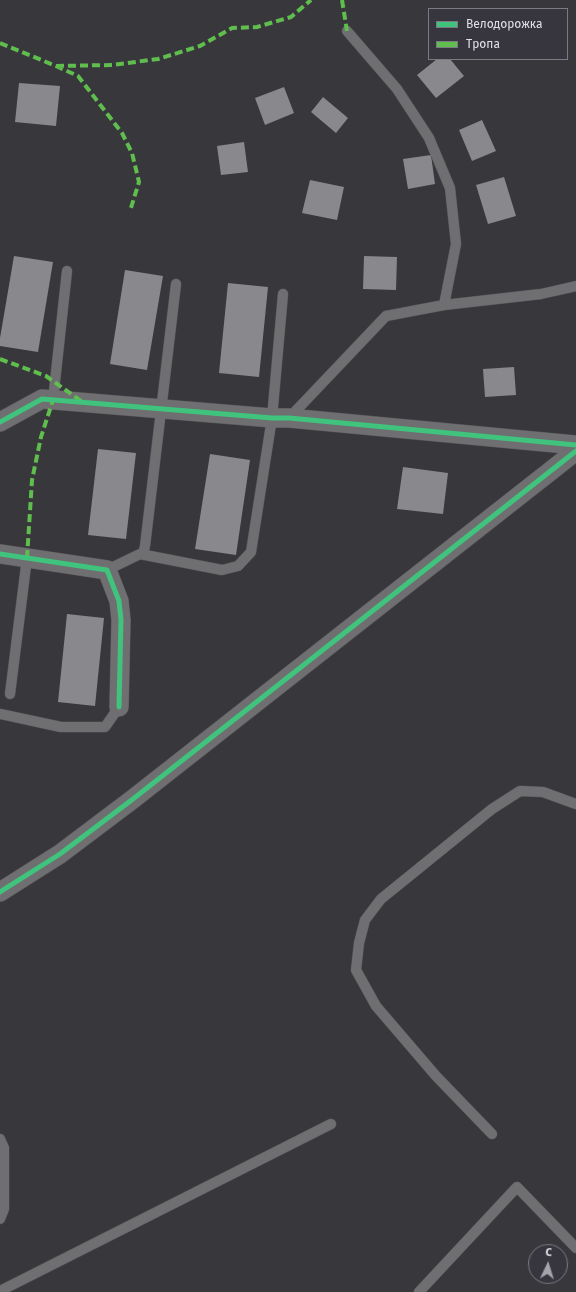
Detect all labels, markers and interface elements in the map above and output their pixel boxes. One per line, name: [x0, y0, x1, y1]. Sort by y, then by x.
legend: [428, 8, 568, 60]
text: Велодорожка: [466, 17, 542, 31]
text: Тропа: [466, 37, 500, 51]
north arrow: [528, 1244, 568, 1284]
text: С: [545, 1246, 552, 1259]

